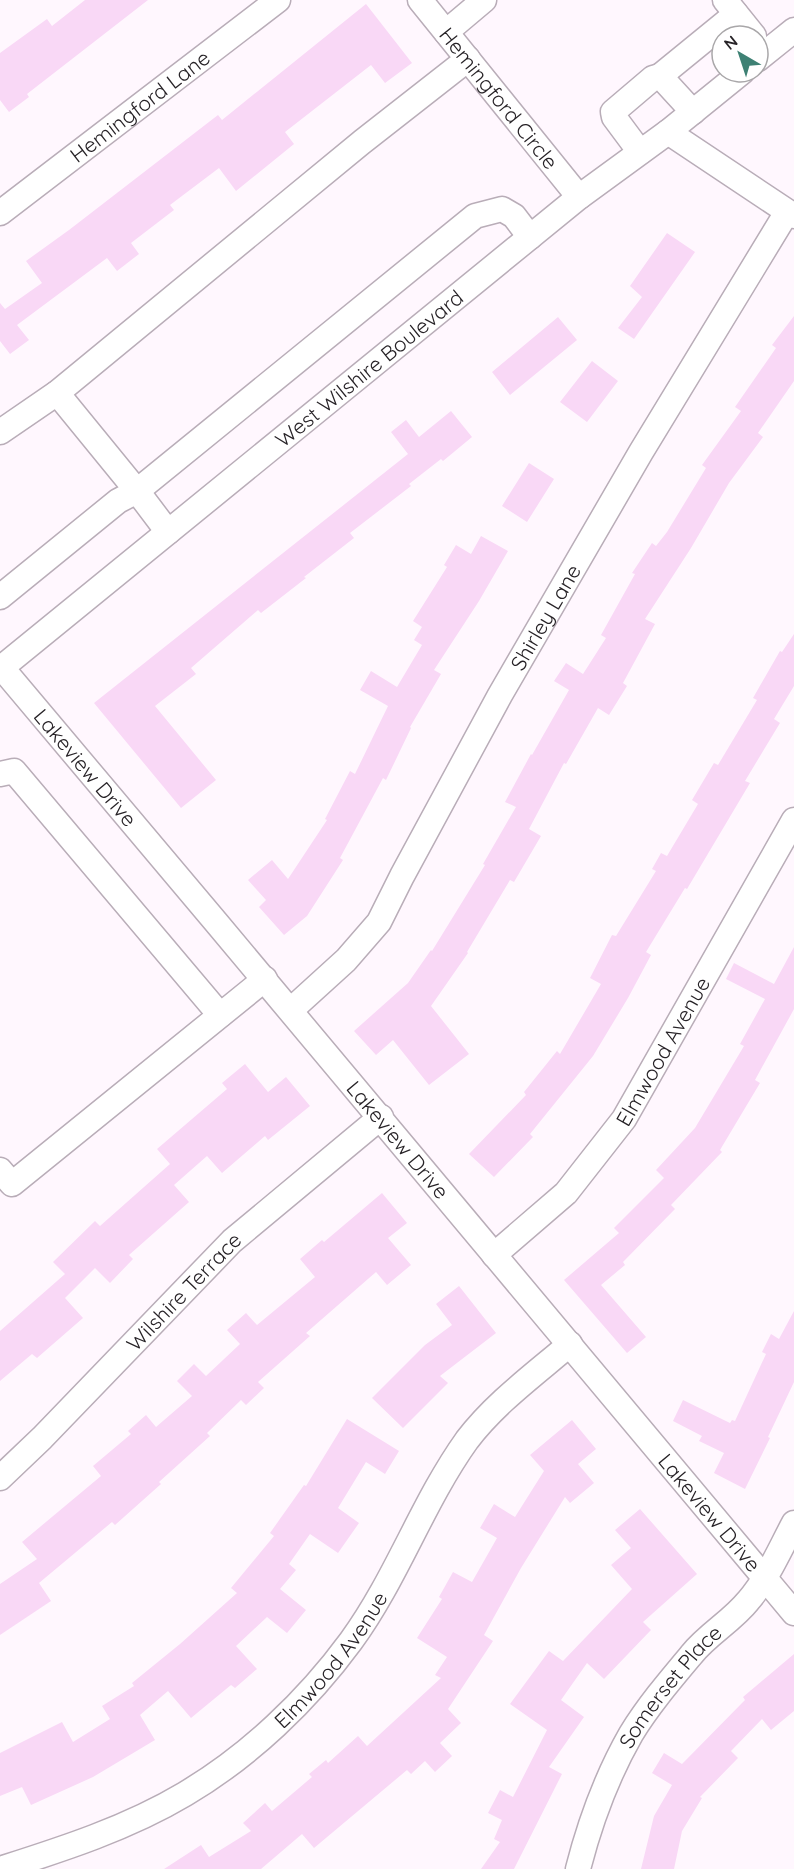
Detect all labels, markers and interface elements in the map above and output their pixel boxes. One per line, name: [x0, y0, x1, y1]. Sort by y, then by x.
street label: Hemingford Circle: [434, 22, 564, 174]
north arrow: [710, 24, 770, 84]
text: N: [720, 31, 741, 54]
street label: Hemingford Lane: [65, 44, 215, 168]
street label: West Wilshire Boulevard: [270, 284, 468, 452]
street label: Shirley Lane: [504, 559, 586, 675]
street label: Lakeview Drive: [29, 703, 143, 832]
street label: Elmwood Avenue: [610, 972, 715, 1130]
street label: Lakeview Drive: [341, 1075, 455, 1204]
street label: Wilshire Terrace: [121, 1226, 246, 1356]
street label: Lakeview Drive: [653, 1448, 767, 1577]
street label: Elmwood Avenue: [268, 1587, 393, 1733]
street label: Somerset Place: [613, 1619, 727, 1752]

